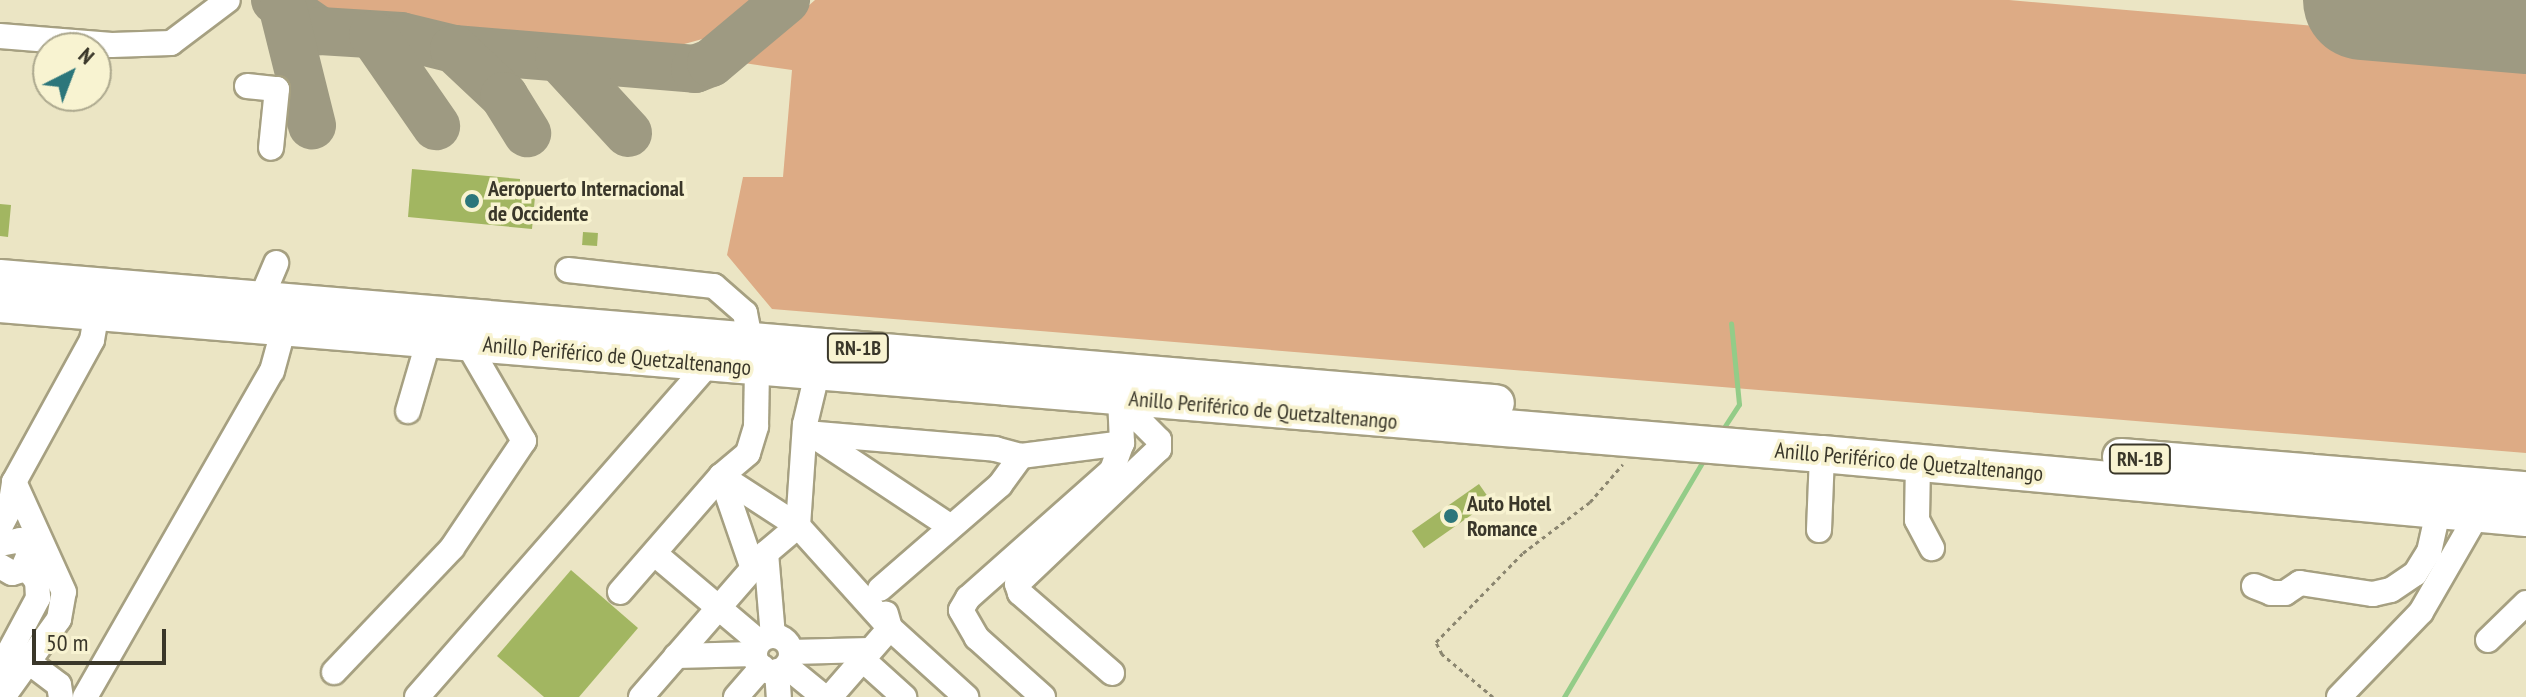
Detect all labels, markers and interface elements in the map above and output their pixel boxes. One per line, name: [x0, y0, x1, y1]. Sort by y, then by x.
north arrow: [32, 32, 112, 112]
text: N: [73, 41, 101, 70]
place label: Aeropuerto Internacional de Occidente: [488, 175, 684, 226]
marker: Aeropuerto Internacional de Occidente: [463, 192, 481, 210]
street label: Anillo Periférico de Quetzaltenango: [482, 331, 752, 381]
road number: RN-1B: [826, 332, 890, 364]
street label: Anillo Periférico de Quetzaltenango: [1128, 385, 1398, 435]
street label: Anillo Periférico de Quetzaltenango: [1774, 437, 2044, 487]
road number: RN-1B: [2108, 443, 2172, 475]
place label: Auto Hotel Romance: [1467, 490, 1551, 542]
marker: Auto Hotel Romance: [1442, 507, 1460, 525]
scale bar: [36, 613, 170, 663]
text: 50 m: [46, 627, 88, 658]

